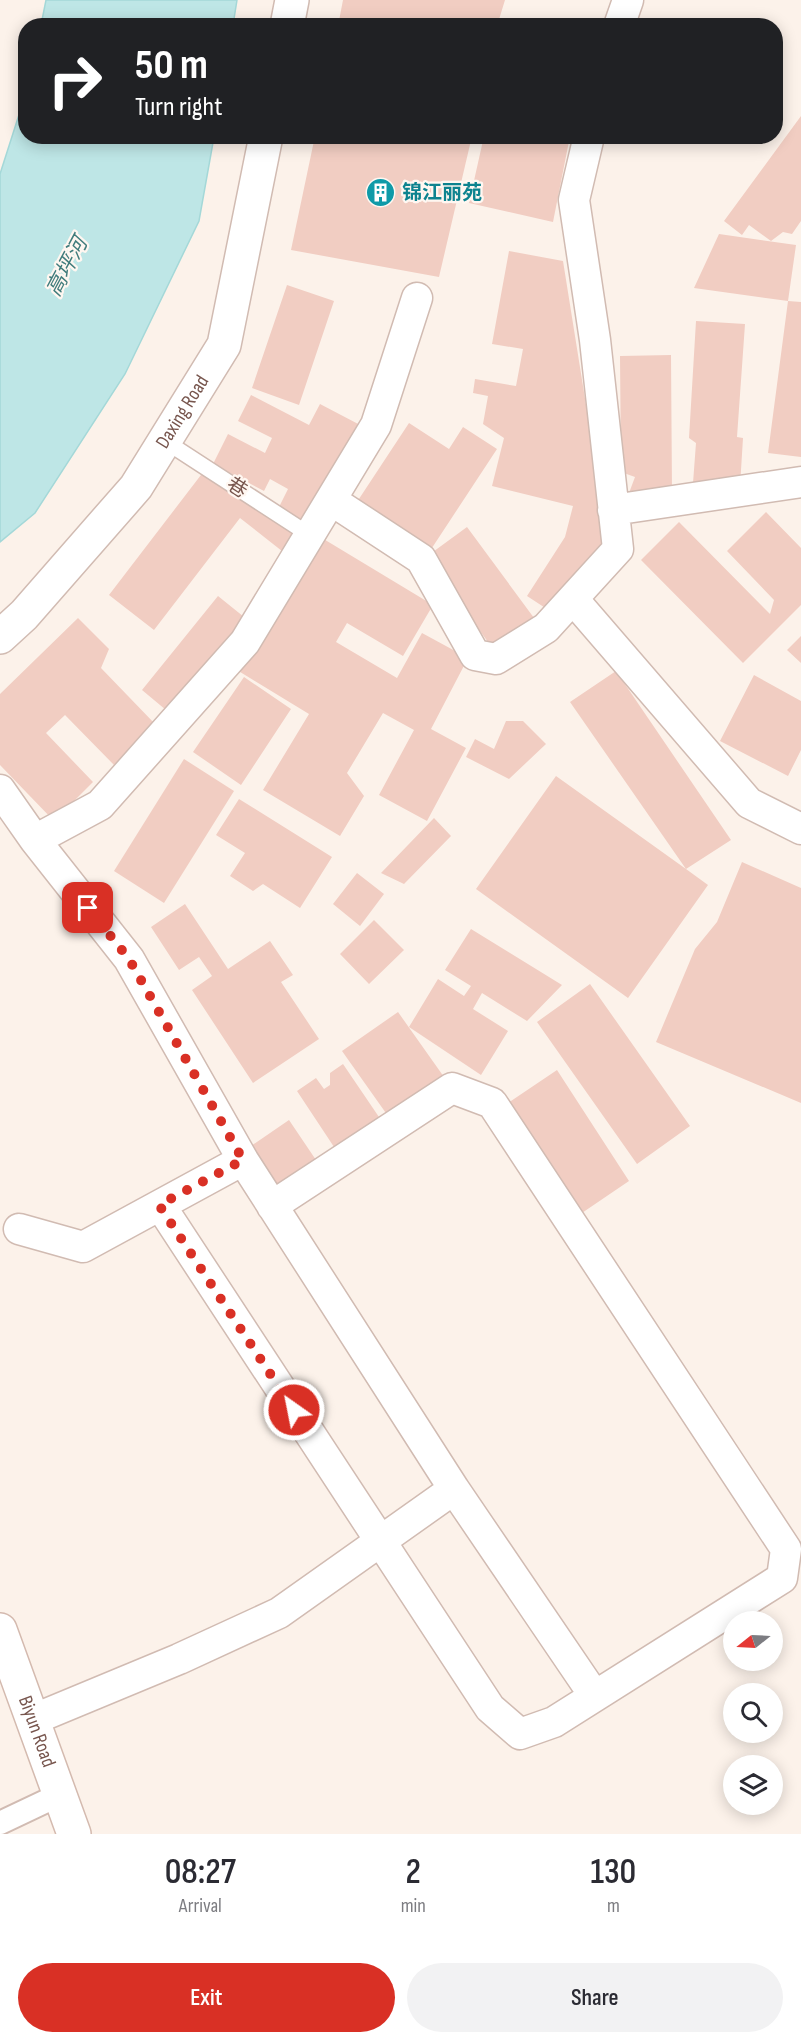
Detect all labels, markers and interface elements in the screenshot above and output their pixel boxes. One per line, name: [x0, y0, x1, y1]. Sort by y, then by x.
text: 50 m: [135, 40, 208, 91]
icon: right: [36, 42, 114, 120]
text: Turn right: [135, 91, 222, 123]
building icon: 锦江丽苑: [365, 177, 397, 209]
place label: 锦江丽苑: [402, 181, 482, 205]
water label: 高坪河: [41, 230, 95, 301]
street label: Daxing Road: [151, 371, 214, 453]
street label: 巷: [222, 472, 252, 504]
pin: [62, 882, 113, 933]
icon: arrive: [71, 891, 104, 924]
position arrow: [262, 1378, 326, 1442]
north arrow: [723, 1611, 783, 1671]
map controls: [723, 1611, 783, 1815]
button: search: [723, 1683, 783, 1743]
street label: Biyun Road: [13, 1693, 61, 1770]
button: layers: [723, 1755, 783, 1815]
text: 08:27: [165, 1851, 236, 1894]
text: 2: [406, 1851, 421, 1894]
text: 130: [590, 1851, 636, 1894]
text: Arrival: [179, 1894, 222, 1918]
text: min: [401, 1894, 426, 1918]
text: m: [607, 1894, 620, 1918]
button: Exit: [18, 1963, 395, 2032]
button: Share: [407, 1963, 783, 2032]

